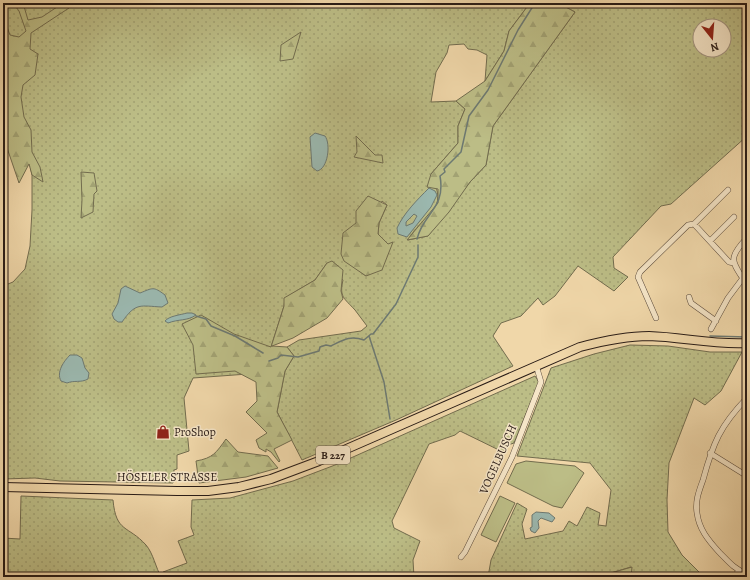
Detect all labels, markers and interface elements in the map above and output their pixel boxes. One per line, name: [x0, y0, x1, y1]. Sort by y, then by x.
north arrow: [692, 18, 732, 58]
text: N: [709, 39, 721, 55]
street label: VOGELBUSCH: [475, 422, 520, 497]
shop icon: ProShop: [155, 424, 171, 440]
place label: ProShop: [174, 424, 216, 440]
road number: B 227: [316, 446, 350, 464]
street label: HÖSELER STRASSE: [117, 469, 217, 485]

